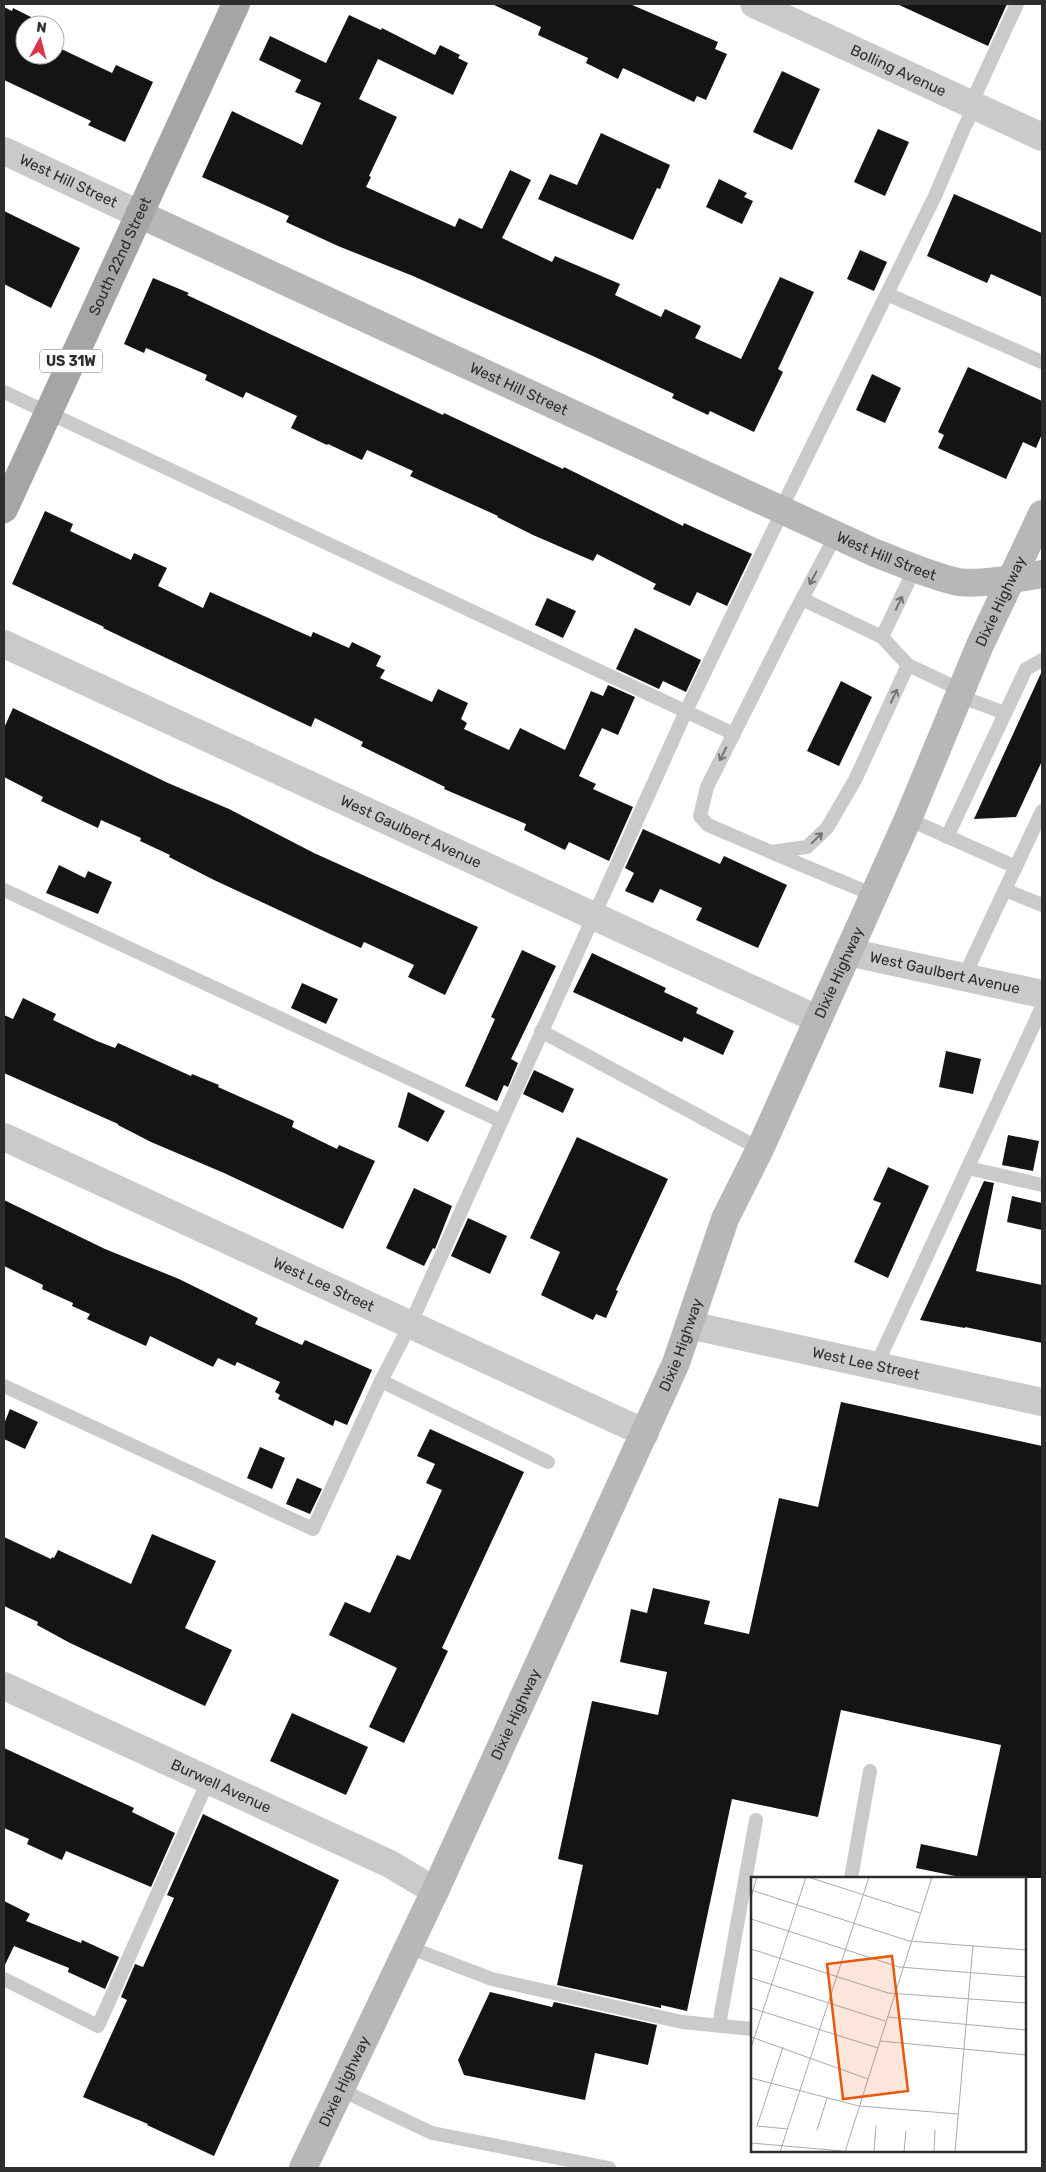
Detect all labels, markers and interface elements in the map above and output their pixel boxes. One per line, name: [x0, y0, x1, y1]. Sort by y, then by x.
north arrow: [15, 15, 65, 65]
text: N: [35, 19, 48, 37]
street label: Bolling Avenue: [848, 41, 949, 101]
street label: West Hill Street: [16, 150, 120, 212]
street label: South 22nd Street: [85, 194, 155, 319]
road number: US 31W: [40, 350, 102, 372]
street label: West Hill Street: [467, 359, 571, 419]
street label: West Hill Street: [834, 528, 939, 584]
street label: Dixie Highway: [972, 553, 1030, 650]
one-way arrow: [808, 570, 818, 585]
one-way arrow: [894, 595, 904, 610]
one-way arrow: [890, 689, 899, 704]
one-way arrow: [718, 746, 728, 761]
street label: West Gaulbert Avenue: [337, 791, 484, 872]
one-way arrow: [811, 832, 823, 844]
street label: Dixie Highway: [811, 924, 867, 1021]
street label: West Gaulbert Avenue: [868, 948, 1022, 998]
street label: West Lee Street: [270, 1253, 377, 1316]
street label: Dixie Highway: [655, 1296, 706, 1394]
street label: West Lee Street: [810, 1343, 921, 1384]
street label: Dixie Highway: [487, 1666, 544, 1763]
street label: Burwell Avenue: [168, 1755, 274, 1817]
inset map: [751, 1877, 1026, 2152]
street label: Dixie Highway: [315, 2033, 374, 2130]

